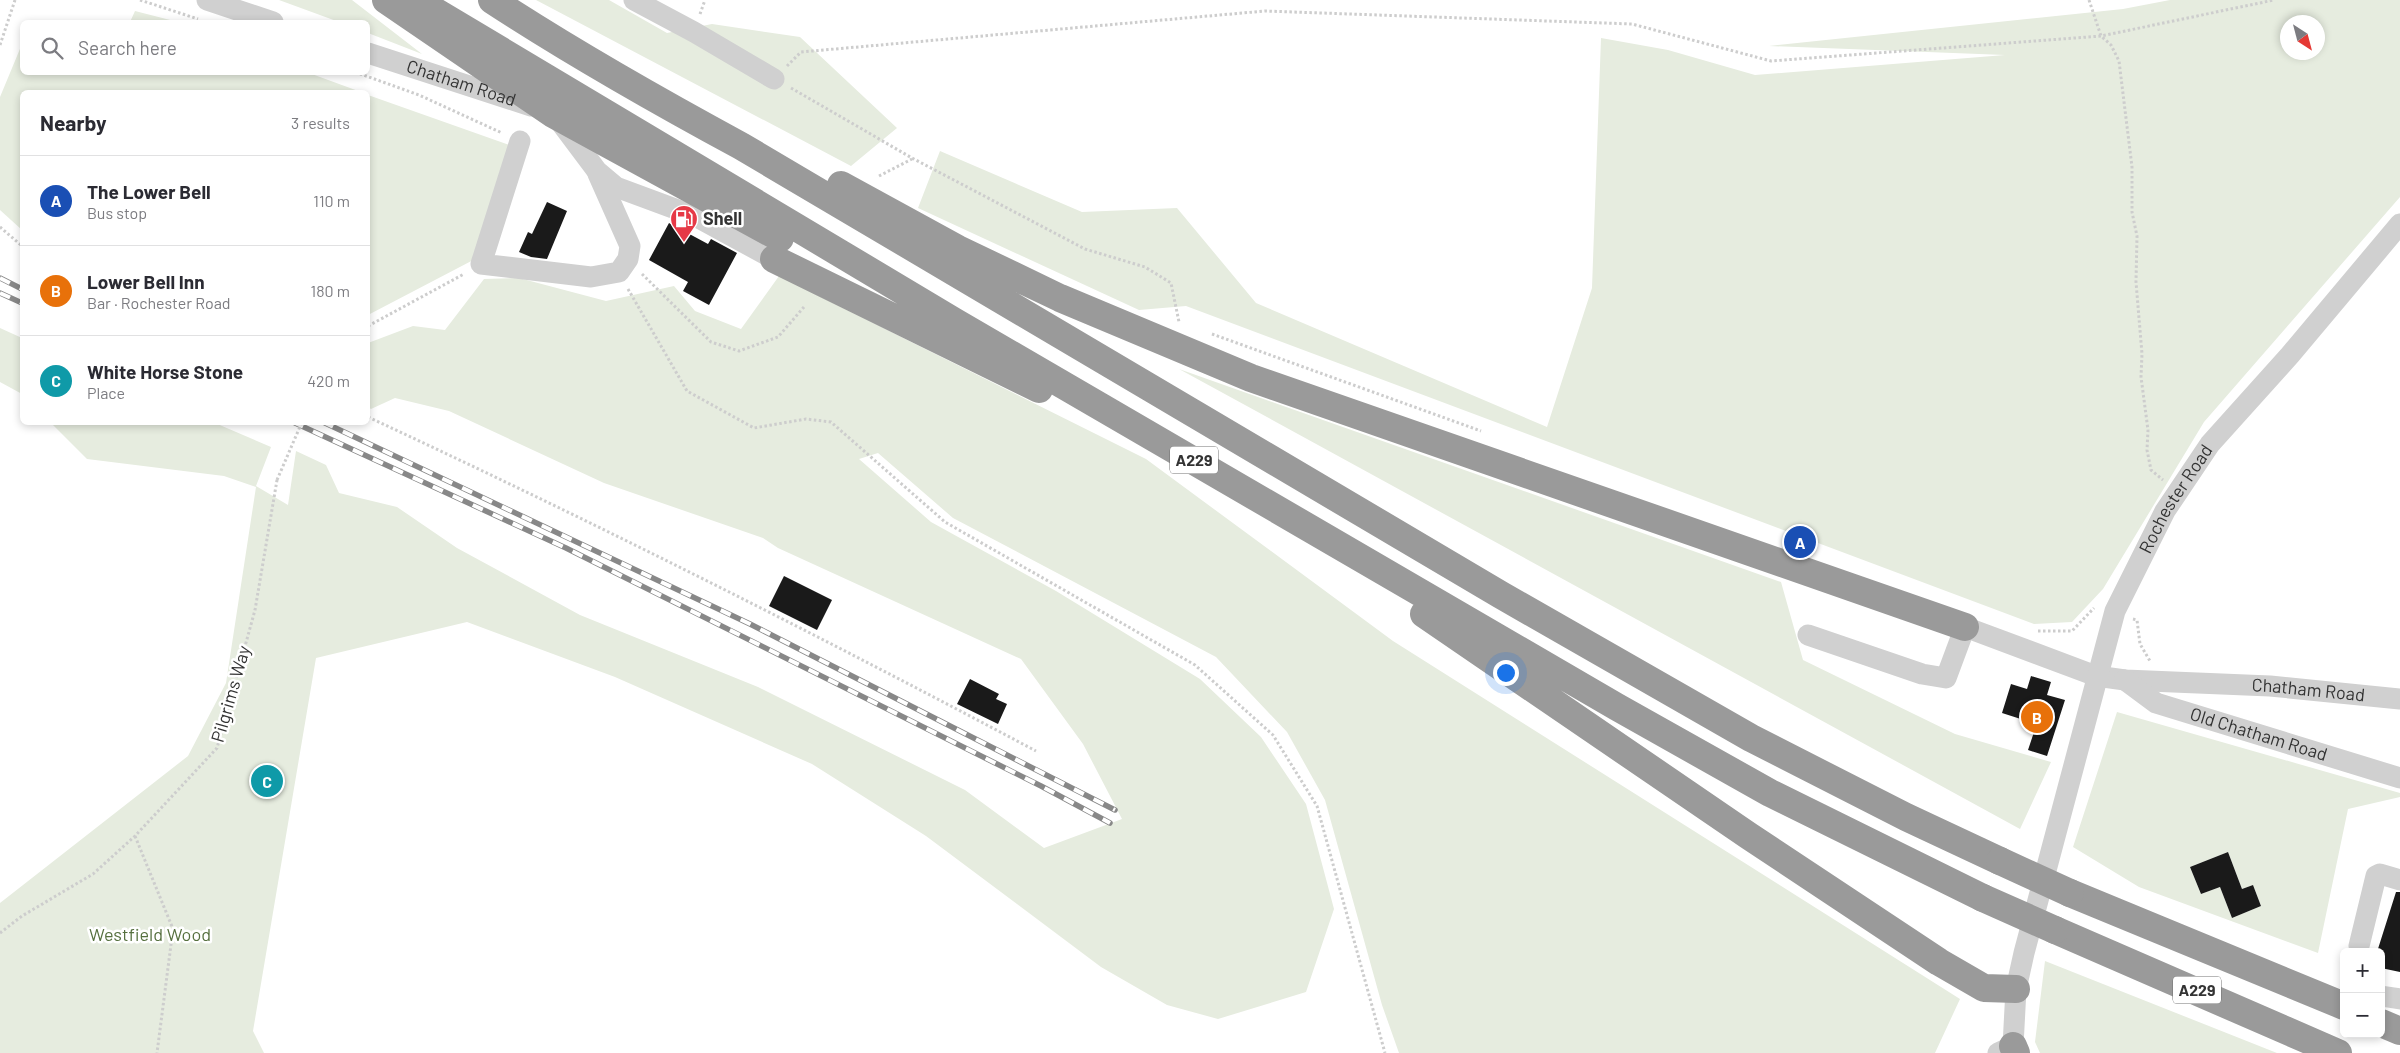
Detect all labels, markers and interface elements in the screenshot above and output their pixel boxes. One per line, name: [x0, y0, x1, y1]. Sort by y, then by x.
north arrow: [2280, 15, 2325, 60]
search box: [20, 20, 370, 75]
icon: search: [38, 34, 66, 62]
text: Search here: [78, 36, 177, 59]
street label: Chatham Road: [404, 54, 519, 110]
text: Nearby: [40, 110, 106, 135]
text: 3 results: [291, 113, 350, 132]
text: The Lower Bell: [87, 180, 211, 203]
text: A: [51, 191, 61, 210]
text: 110 m: [313, 191, 350, 210]
text: Bus stop: [87, 203, 147, 222]
fuel station icon: Shell: [669, 204, 699, 243]
place label: Shell: [703, 207, 742, 229]
text: Lower Bell Inn: [87, 270, 205, 293]
text: B: [51, 281, 61, 300]
text: 180 m: [311, 281, 350, 300]
text: Bar · Rochester Road: [87, 293, 231, 312]
text: White Horse Stone: [87, 360, 243, 383]
text: C: [51, 371, 61, 390]
text: 420 m: [307, 371, 350, 390]
text: Place: [87, 383, 125, 402]
street label: Rochester Road: [2134, 440, 2217, 557]
road number: A229: [1170, 446, 1218, 474]
pin: A: [1784, 523, 1816, 561]
street label: Pilgrims Way: [206, 643, 254, 745]
your location: [1493, 660, 1519, 686]
street label: Chatham Road: [2251, 673, 2366, 705]
pin: B: [2021, 698, 2053, 736]
street label: Old Chatham Road: [2188, 702, 2330, 765]
pin: C: [251, 762, 283, 800]
park label: Westfield Wood: [89, 923, 211, 945]
map controls: [2340, 948, 2385, 1038]
button: +: [2340, 948, 2385, 993]
road number: A229: [2173, 976, 2221, 1004]
button: −: [2340, 993, 2385, 1038]

